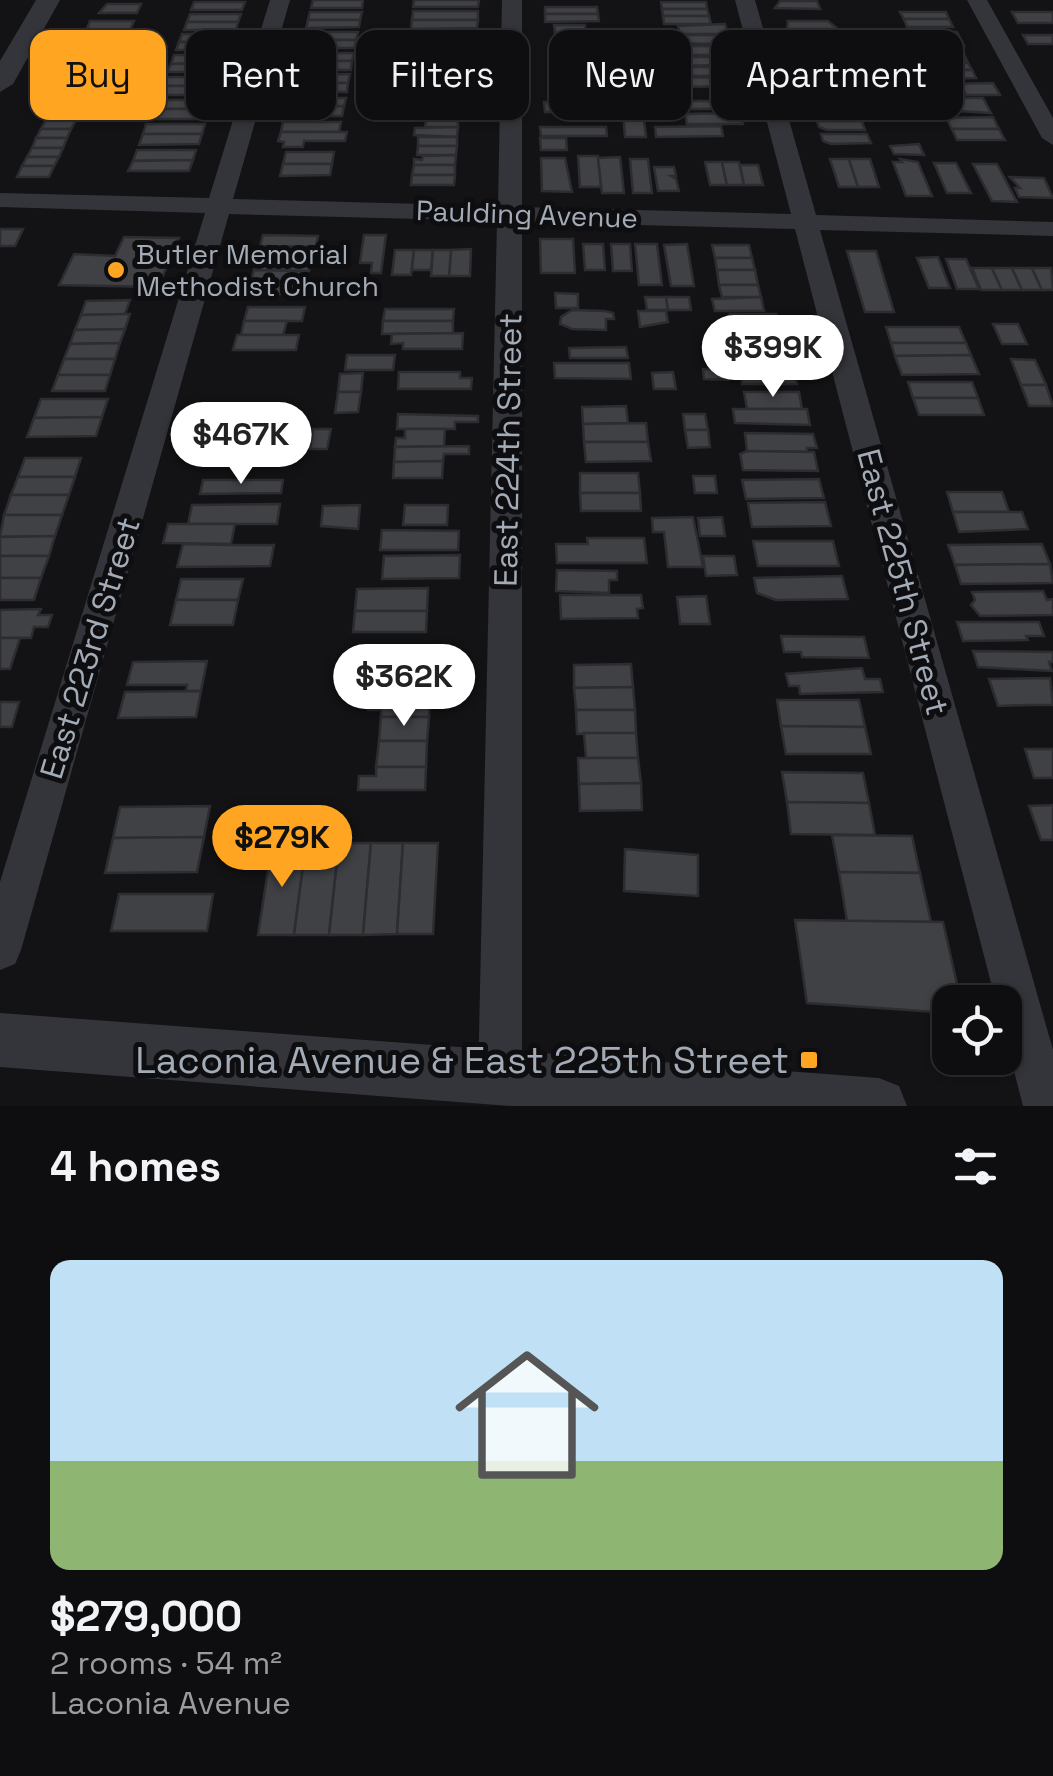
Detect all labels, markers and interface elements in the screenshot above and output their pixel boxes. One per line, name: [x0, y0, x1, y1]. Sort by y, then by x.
chip: Buy: [30, 30, 166, 120]
chip: Rent: [186, 30, 336, 120]
chip: Filters: [356, 30, 529, 120]
chip: New: [549, 30, 691, 120]
chip: Apartment: [711, 30, 963, 120]
street label: Paulding Avenue: [415, 192, 639, 236]
place label: Butler Memorial Methodist Church: [136, 236, 379, 304]
marker: Butler Memorial Methodist Church: [105, 259, 127, 281]
street label: East 224th Street: [486, 313, 530, 587]
pin: $399K: [703, 315, 843, 400]
text: $399K: [724, 327, 822, 367]
pin: $467K: [171, 402, 311, 487]
text: $467K: [193, 414, 289, 454]
street label: East 225th Street: [848, 445, 958, 719]
street label: East 223rd Street: [31, 512, 149, 784]
pin: $362K: [334, 644, 474, 729]
text: $362K: [355, 656, 453, 696]
pin: $279K: [212, 805, 352, 890]
text: $279K: [234, 817, 330, 857]
map controls: [932, 985, 1022, 1075]
button: locate: [932, 985, 1022, 1075]
place label: Laconia Avenue & East 225th Street: [135, 1036, 789, 1084]
marker: Laconia Avenue & East 225th Street: [798, 1049, 820, 1071]
icon: filters: [948, 1139, 1003, 1194]
text: 4 homes: [50, 1140, 221, 1193]
icon: home: [437, 1325, 617, 1505]
text: $279,000: [50, 1590, 242, 1643]
text: 2 rooms · 54 m²: [50, 1643, 282, 1683]
text: Laconia Avenue: [50, 1683, 291, 1723]

